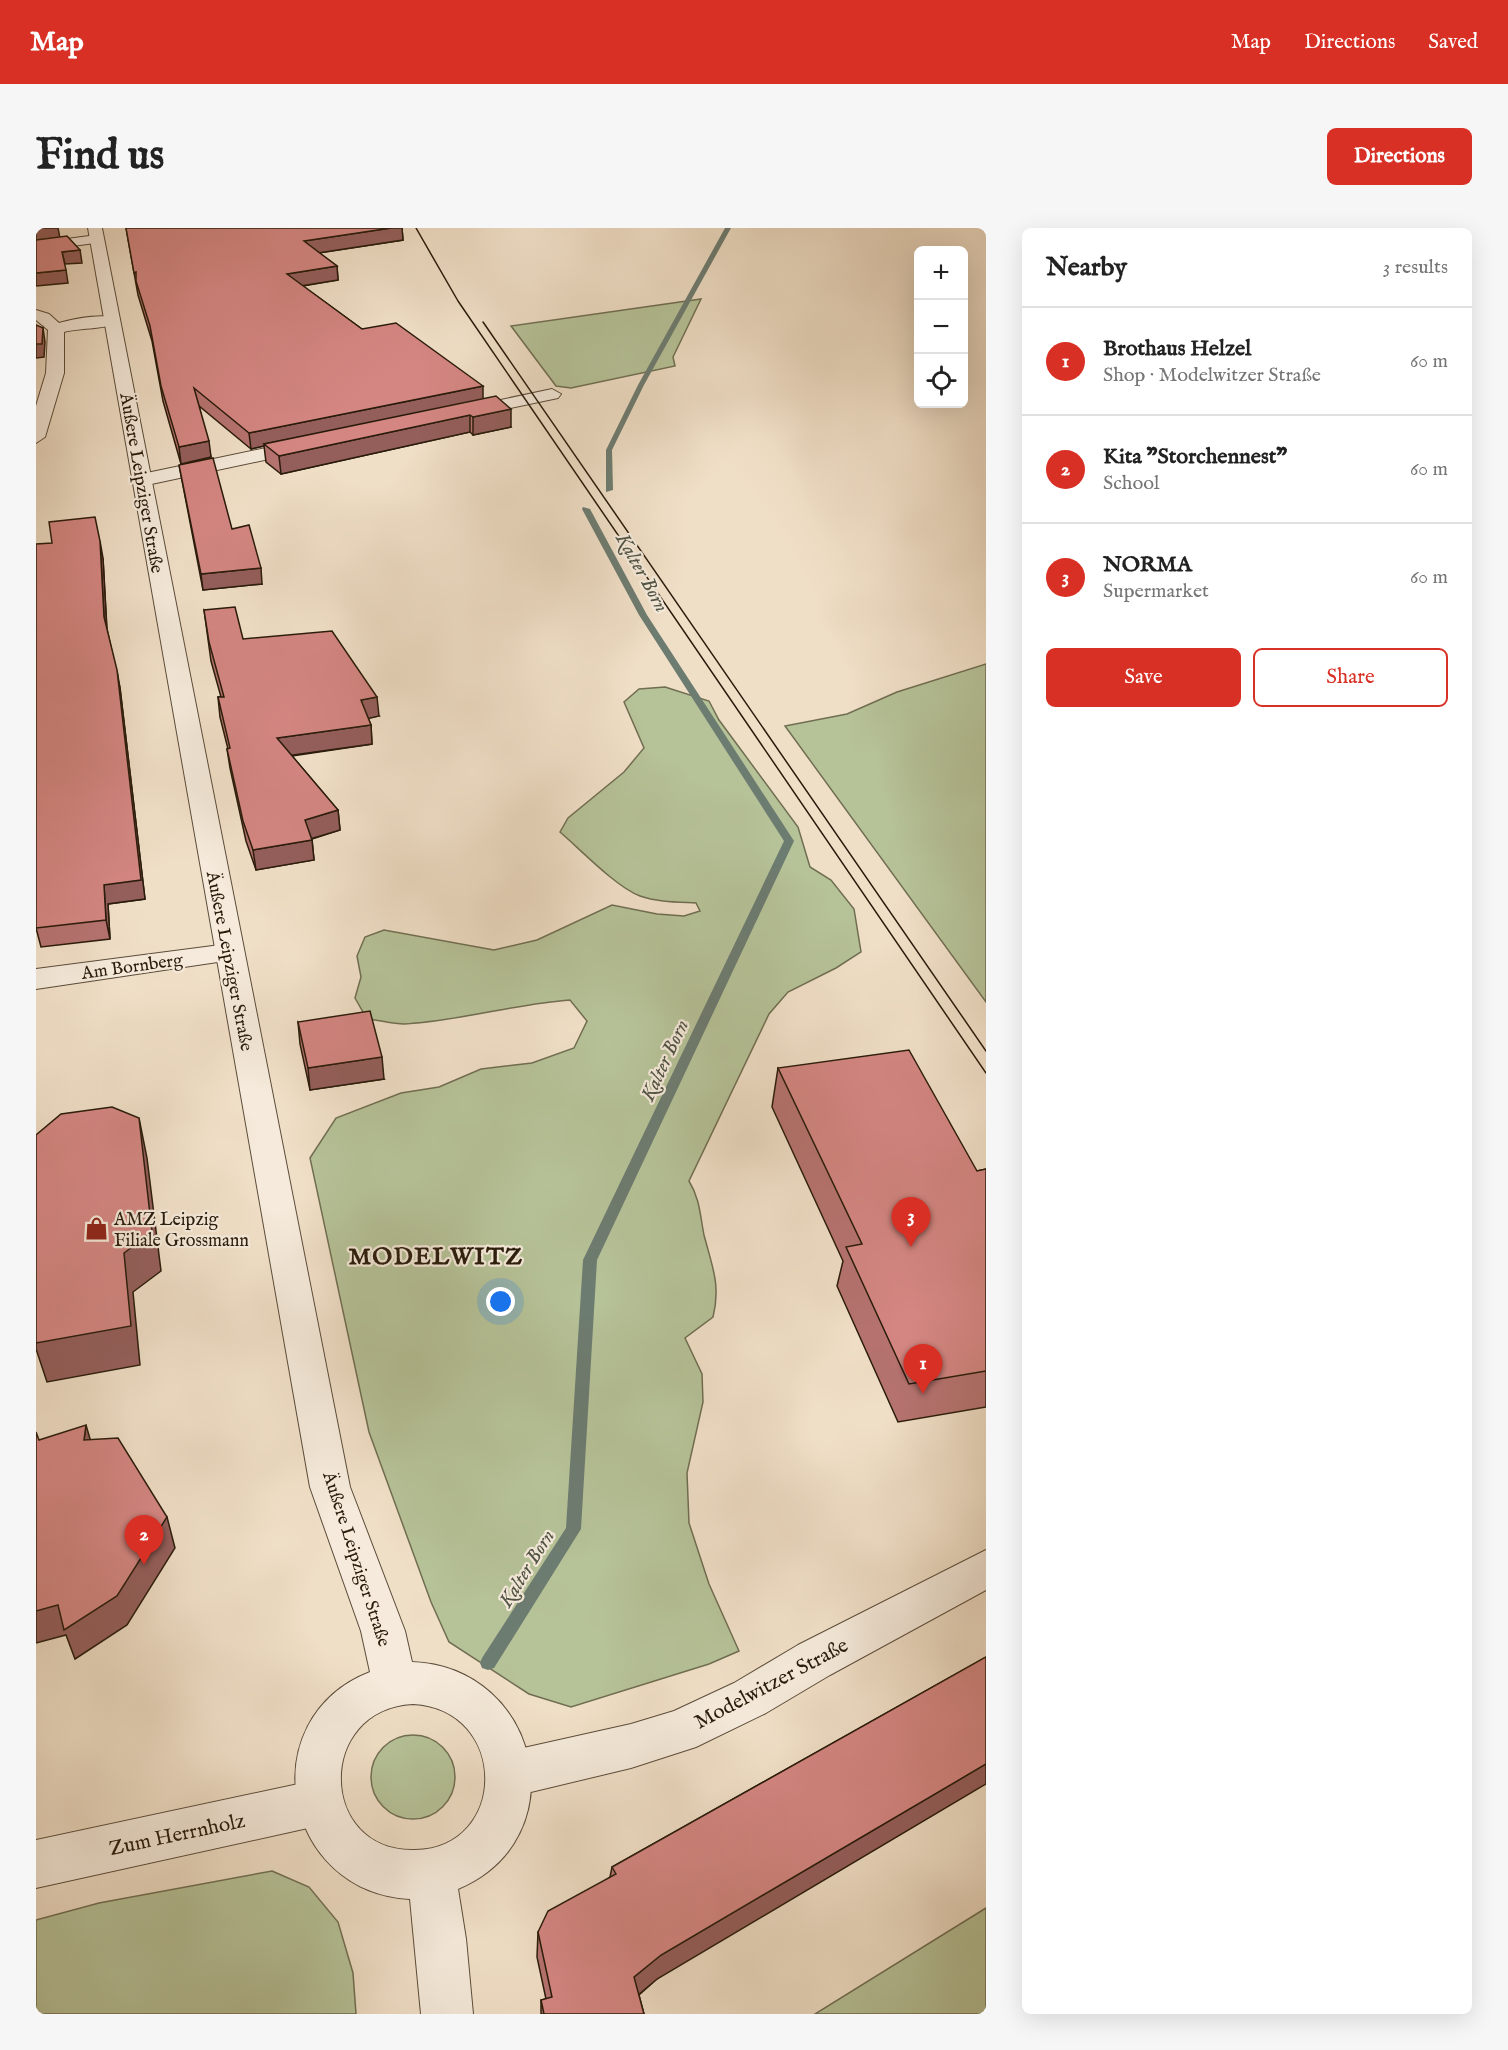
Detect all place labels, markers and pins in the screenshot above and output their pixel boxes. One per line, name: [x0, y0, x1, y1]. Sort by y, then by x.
pin: 3: [892, 1198, 930, 1247]
place label: AMZ Leipzig Filiale Grossmann: [113, 1209, 249, 1253]
shop icon: AMZ Leipzig Filiale Grossmann: [83, 1216, 109, 1242]
pin: 1: [904, 1344, 942, 1394]
pin: 2: [124, 1516, 164, 1565]

